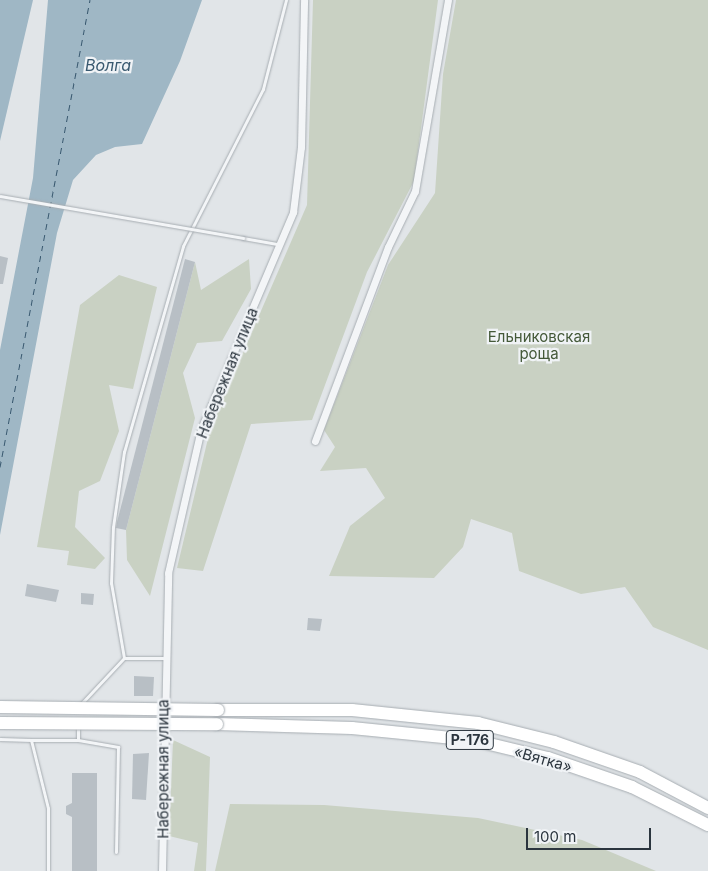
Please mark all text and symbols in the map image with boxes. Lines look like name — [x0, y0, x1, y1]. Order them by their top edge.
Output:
water label: Волга — [85, 55, 131, 75]
street label: Набережная улица — [193, 305, 261, 441]
park label: Ельниковская роща — [488, 327, 590, 362]
street label: Набережная улица — [154, 699, 172, 839]
road number: Р-176 — [445, 728, 495, 752]
street label: «Вятка» — [512, 742, 574, 776]
scale bar — [528, 818, 653, 850]
text: 100 m — [534, 827, 576, 846]

